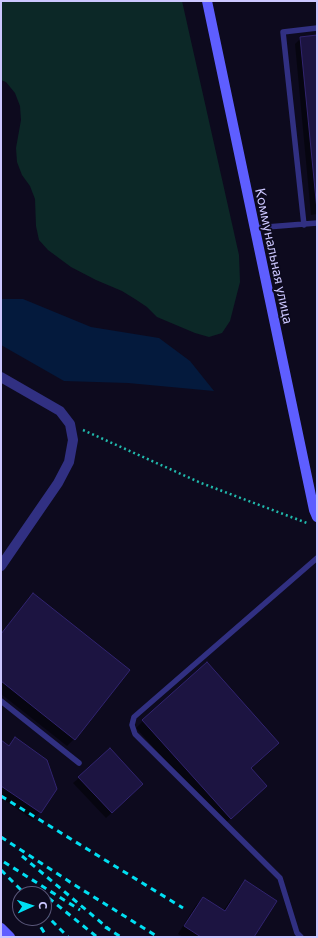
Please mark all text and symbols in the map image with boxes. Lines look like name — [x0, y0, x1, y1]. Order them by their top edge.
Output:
street label: Коммунальная улица — [251, 187, 297, 325]
north arrow — [12, 886, 52, 926]
text: С — [37, 901, 50, 909]

